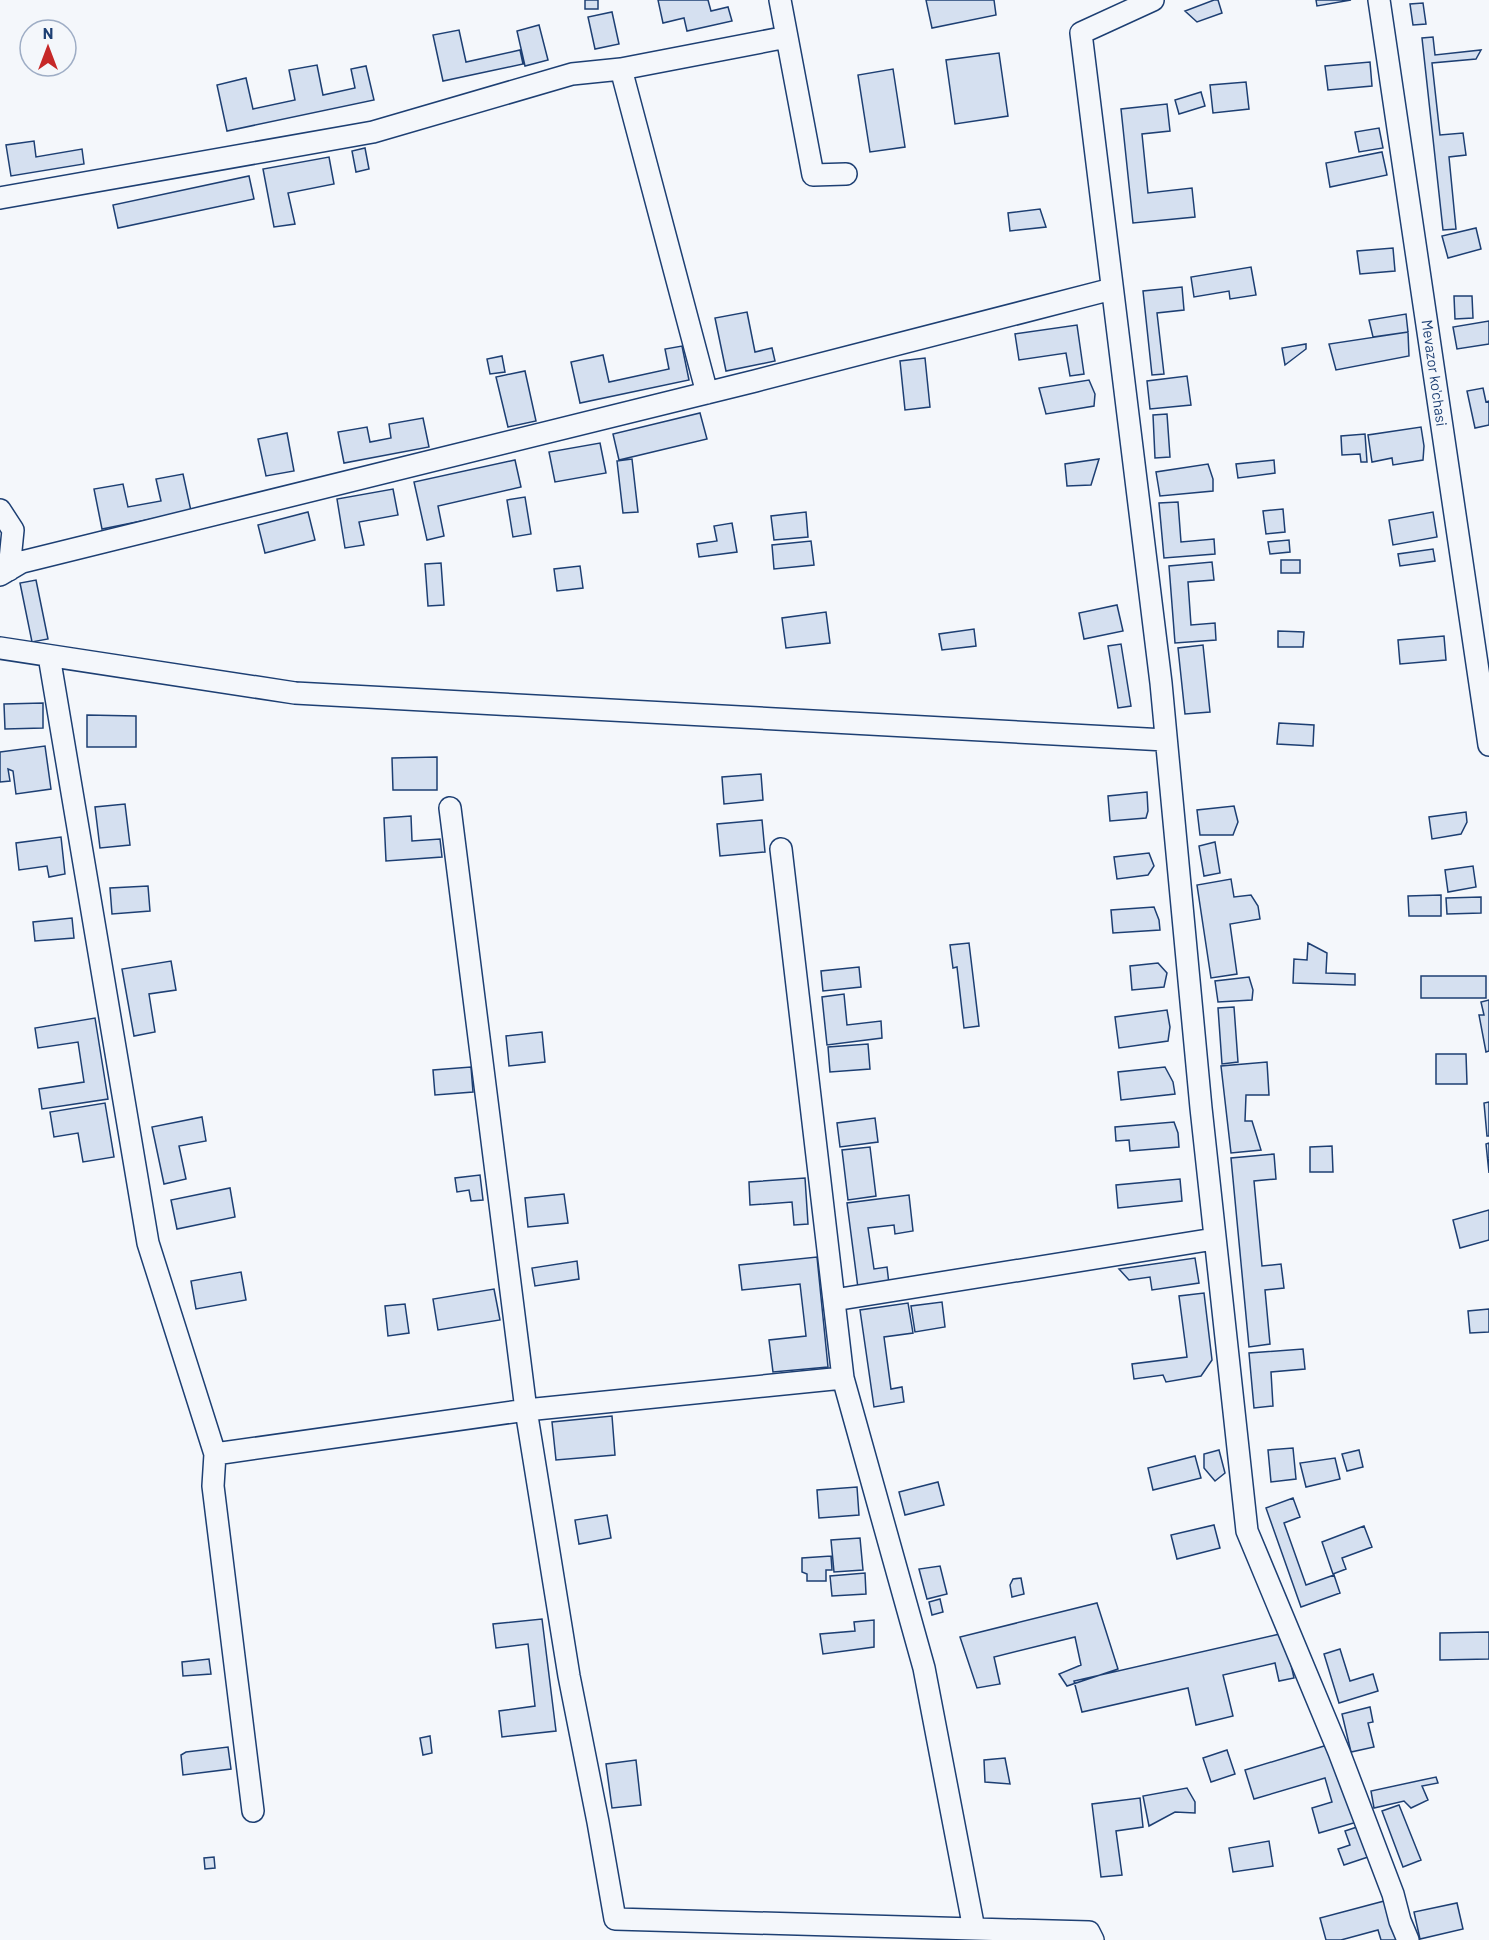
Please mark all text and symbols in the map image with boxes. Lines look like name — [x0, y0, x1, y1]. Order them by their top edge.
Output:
north arrow — [18, 18, 78, 78]
text: N — [43, 23, 53, 42]
street label: Mevazor ko'chasi — [1419, 318, 1451, 427]

